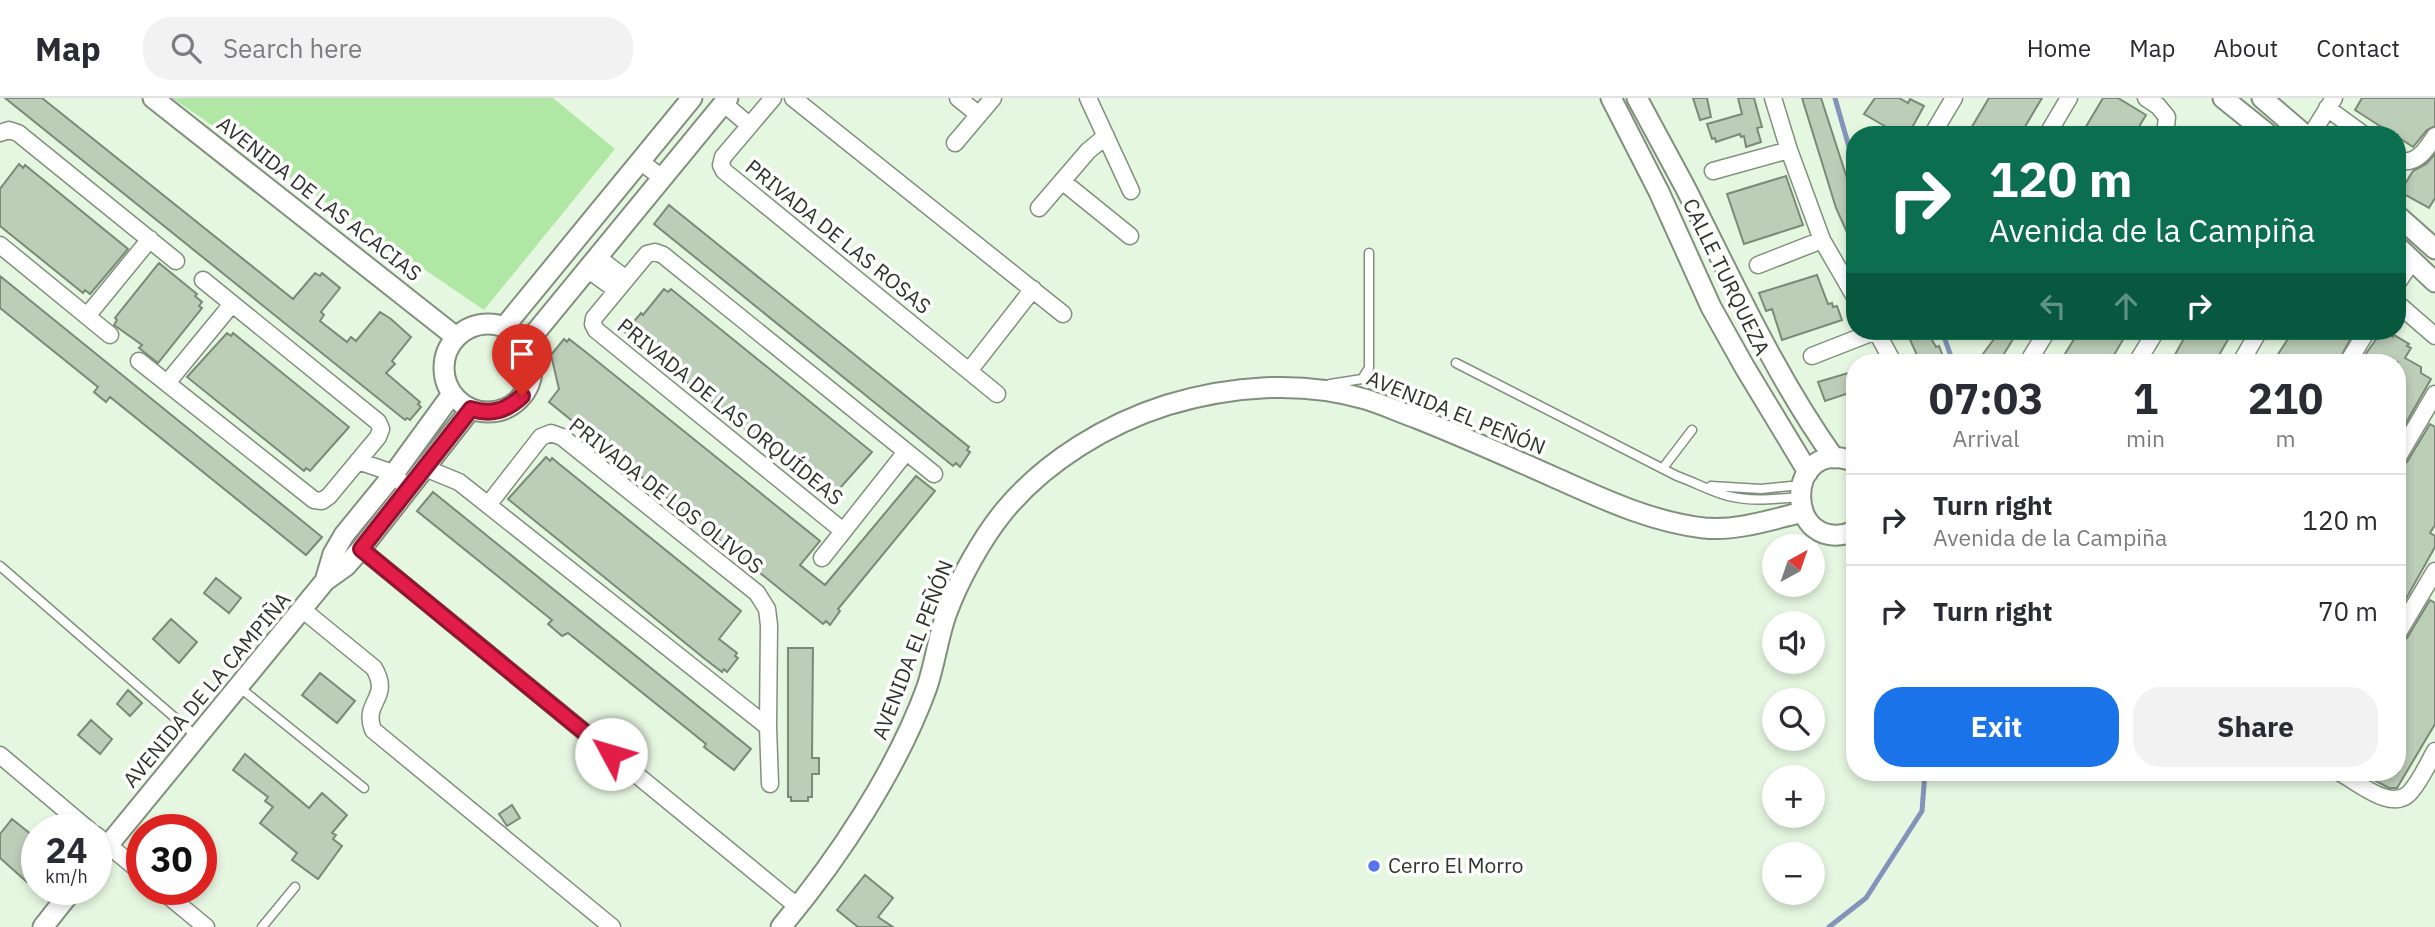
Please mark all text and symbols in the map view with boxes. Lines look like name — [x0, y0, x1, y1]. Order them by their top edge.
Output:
search box — [143, 17, 633, 80]
text: Map — [35, 27, 101, 70]
icon: search — [167, 29, 205, 67]
text: Search here — [223, 31, 362, 65]
text: Home — [2027, 32, 2091, 64]
text: Map — [2129, 32, 2175, 64]
text: About — [2213, 32, 2278, 64]
text: Contact — [2316, 32, 2400, 64]
street label: AVENIDA DE LAS ACACIAS — [212, 109, 428, 287]
text: 120 m — [1989, 147, 2133, 210]
street label: PRIVADA DE LAS ROSAS — [740, 153, 937, 320]
icon: right — [1874, 154, 1965, 245]
street label: CALLE TURQUEZA — [1677, 193, 1777, 360]
text: Avenida de la Campiña — [1989, 209, 2315, 251]
icon: left — [2034, 287, 2072, 325]
icon: ahead — [2107, 287, 2145, 325]
icon: right — [2180, 287, 2218, 325]
street label: PRIVADA DE LAS ORQUÍDEAS — [612, 311, 849, 511]
pin — [492, 324, 552, 396]
icon: arrive — [503, 335, 541, 373]
street label: AVENIDA EL PEÑÓN — [1363, 363, 1550, 461]
text: 07:03 — [1929, 371, 2043, 426]
text: 1 — [2133, 371, 2158, 426]
text: 210 — [2248, 371, 2323, 426]
street label: PRIVADA DE LOS OLIVOS — [564, 411, 769, 580]
text: Arrival — [1953, 423, 2020, 453]
text: min — [2126, 423, 2165, 453]
text: m — [2275, 423, 2296, 453]
text: Turn right — [1933, 488, 2052, 522]
icon: right — [1874, 501, 1912, 539]
text: 120 m — [2302, 503, 2378, 537]
text: Avenida de la Campiña — [1933, 522, 2167, 552]
north arrow — [1762, 534, 1825, 597]
map controls — [1762, 534, 1825, 905]
street label: AVENIDA EL PEÑÓN — [865, 556, 959, 744]
street label: AVENIDA DE LA CAMPIÑA — [116, 586, 296, 793]
icon: right — [1874, 592, 1912, 630]
text: Turn right — [1933, 594, 2052, 628]
text: 70 m — [2318, 594, 2378, 628]
button: sound — [1762, 611, 1825, 674]
button: Exit — [1874, 687, 2119, 767]
button: Share — [2133, 687, 2378, 767]
button: search — [1762, 688, 1825, 751]
position arrow — [574, 717, 648, 791]
button: + — [1762, 765, 1825, 828]
speed limit sign: 30 — [126, 814, 217, 905]
text: 24 — [45, 827, 88, 873]
button: − — [1762, 842, 1825, 905]
place label: Cerro El Morro — [1388, 851, 1523, 879]
marker: Cerro El Morro — [1366, 858, 1382, 874]
text: km/h — [45, 865, 88, 888]

